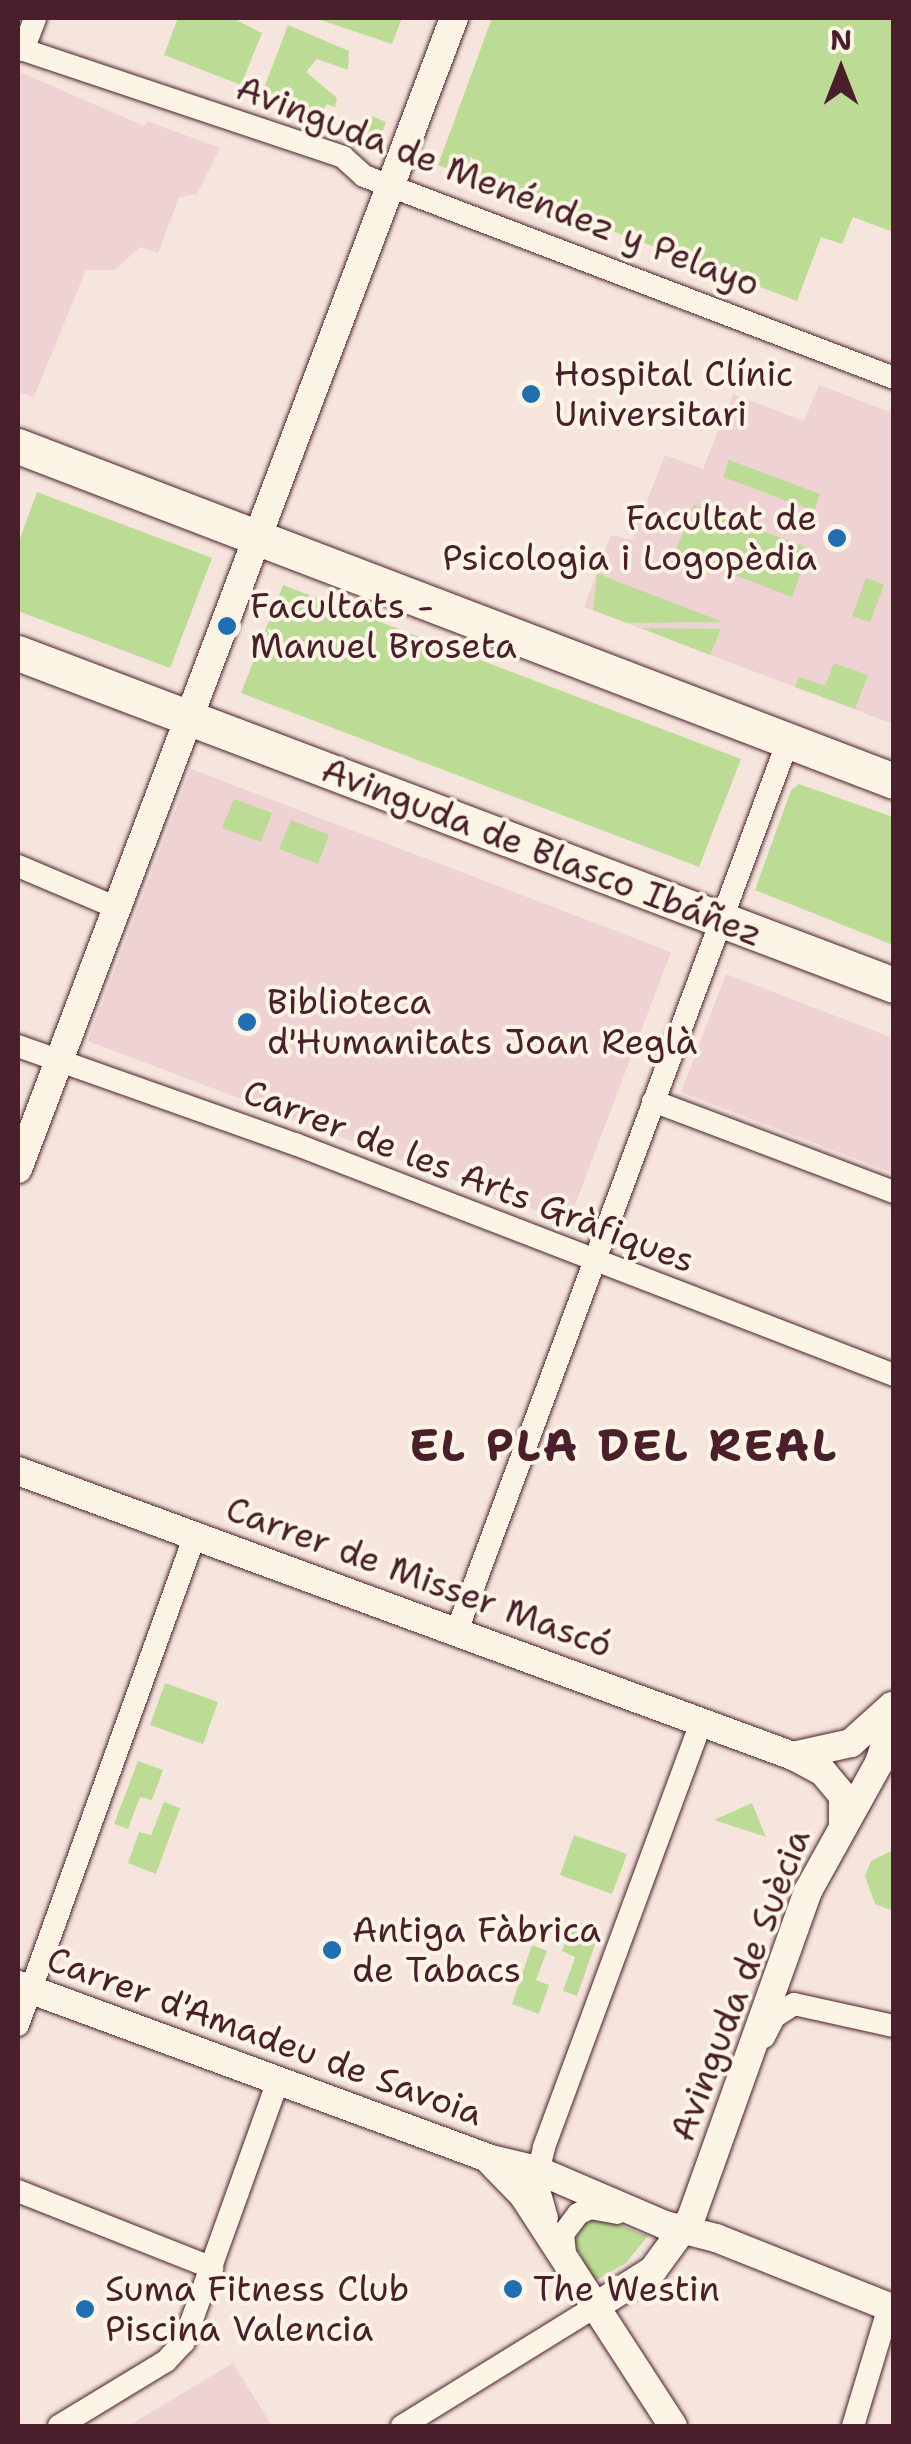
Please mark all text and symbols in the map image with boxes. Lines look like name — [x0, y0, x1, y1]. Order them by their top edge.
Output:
north arrow — [791, 20, 891, 120]
text: N — [830, 21, 852, 59]
street label: Avinguda de Menéndez y Pelayo — [230, 67, 766, 305]
place label: Hospital Clínic Universitari — [554, 353, 793, 435]
marker: Hospital Clínic Universitari — [518, 381, 544, 407]
place label: Facultat de Psicologia i Logopèdia — [442, 497, 817, 579]
marker: Facultat de Psicologia i Logopèdia — [826, 527, 848, 549]
place label: Facultats - Manuel Broseta — [250, 585, 517, 667]
marker: Facultats - Manuel Broseta — [214, 613, 240, 639]
street label: Avinguda de Blasco Ibáñez — [316, 748, 768, 956]
place label: Biblioteca d'Humanitats Joan Reglà — [267, 981, 697, 1063]
marker: Biblioteca d'Humanitats Joan Reglà — [236, 1011, 258, 1033]
street label: Carrer de les Arts Gràfiques — [238, 1070, 700, 1282]
district label: EL PLA DEL REAL — [409, 1419, 839, 1473]
street label: Carrer de Misser Mascó — [220, 1488, 618, 1666]
street label: Avinguda de Suècia — [661, 1823, 819, 2147]
place label: Antiga Fàbrica de Tabacs — [352, 1909, 601, 1991]
street label: Carrer d'Amadeu de Savoia — [41, 1938, 489, 2134]
marker: Antiga Fàbrica de Tabacs — [321, 1939, 343, 1961]
place label: Suma Fitness Club Piscina Valencia — [105, 2268, 409, 2350]
place label: The Westin — [533, 2268, 720, 2310]
marker: The Westin — [502, 2278, 524, 2300]
marker: Suma Fitness Club Piscina Valencia — [74, 2298, 96, 2320]

